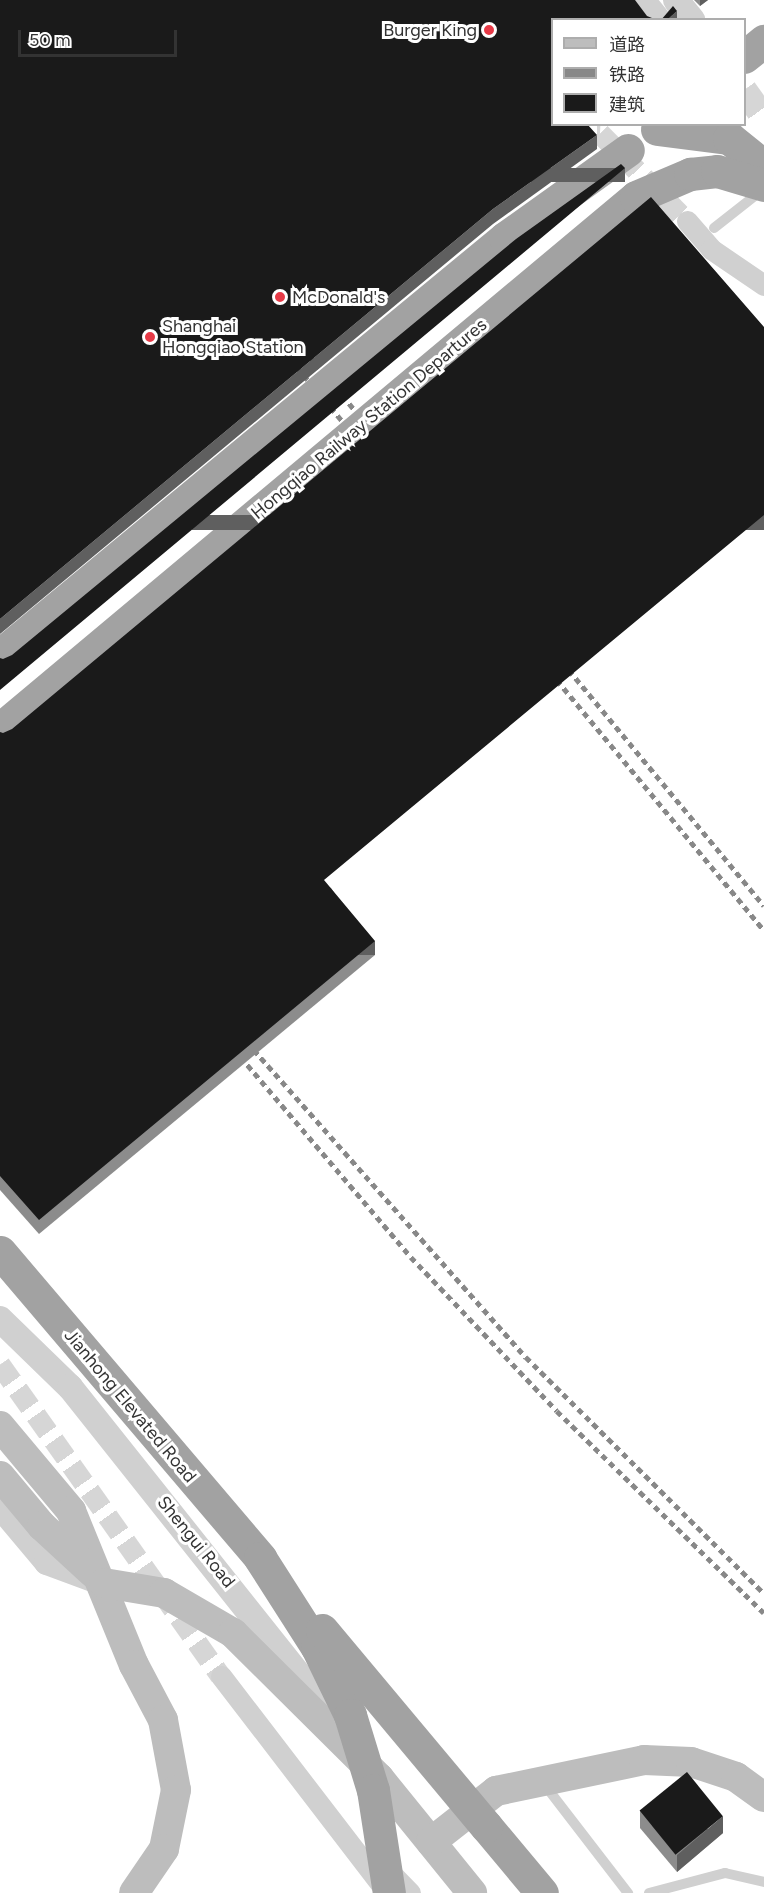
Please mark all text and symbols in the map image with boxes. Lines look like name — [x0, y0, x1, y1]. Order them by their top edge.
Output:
scale bar — [21, 18, 180, 56]
legend — [551, 18, 746, 126]
place label: Burger King — [383, 19, 477, 41]
marker: Burger King — [482, 23, 496, 37]
text: 50 m — [29, 29, 71, 51]
text: 道路 — [609, 34, 645, 56]
text: 铁路 — [609, 64, 645, 86]
text: 建筑 — [609, 94, 645, 116]
place label: McDonald's — [292, 286, 386, 308]
marker: McDonald's — [273, 290, 287, 304]
street label: Hongqiao Railway Station Departures — [247, 314, 491, 524]
place label: Shanghai Hongqiao Station — [162, 316, 304, 358]
marker: Shanghai Hongqiao Station — [143, 330, 157, 344]
street label: Jianhong Elevated Road — [59, 1325, 201, 1487]
street label: Shengui Road — [152, 1492, 240, 1592]

